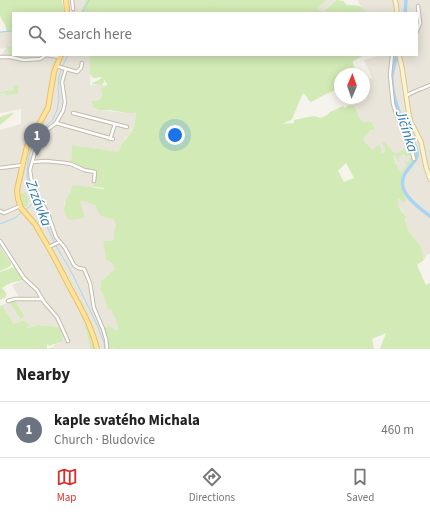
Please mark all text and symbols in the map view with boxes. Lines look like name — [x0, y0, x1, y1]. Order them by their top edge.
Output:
search box — [12, 12, 418, 56]
icon: search — [26, 23, 48, 45]
text: Search here — [58, 24, 132, 45]
north arrow — [334, 68, 370, 104]
water label: Jičínka — [390, 106, 423, 155]
pin: 1 — [24, 123, 50, 156]
your location — [165, 125, 185, 145]
water label: Zrzávka — [20, 176, 57, 230]
text: Nearby — [16, 363, 70, 387]
text: kaple svatého Michala — [54, 410, 200, 431]
text: 1 — [26, 421, 32, 439]
text: 460 m — [381, 421, 414, 439]
text: Church · Bludovice — [54, 431, 155, 449]
tab: Map — [56, 466, 78, 505]
tab: Directions — [189, 466, 235, 505]
tab: Saved — [346, 466, 374, 505]

